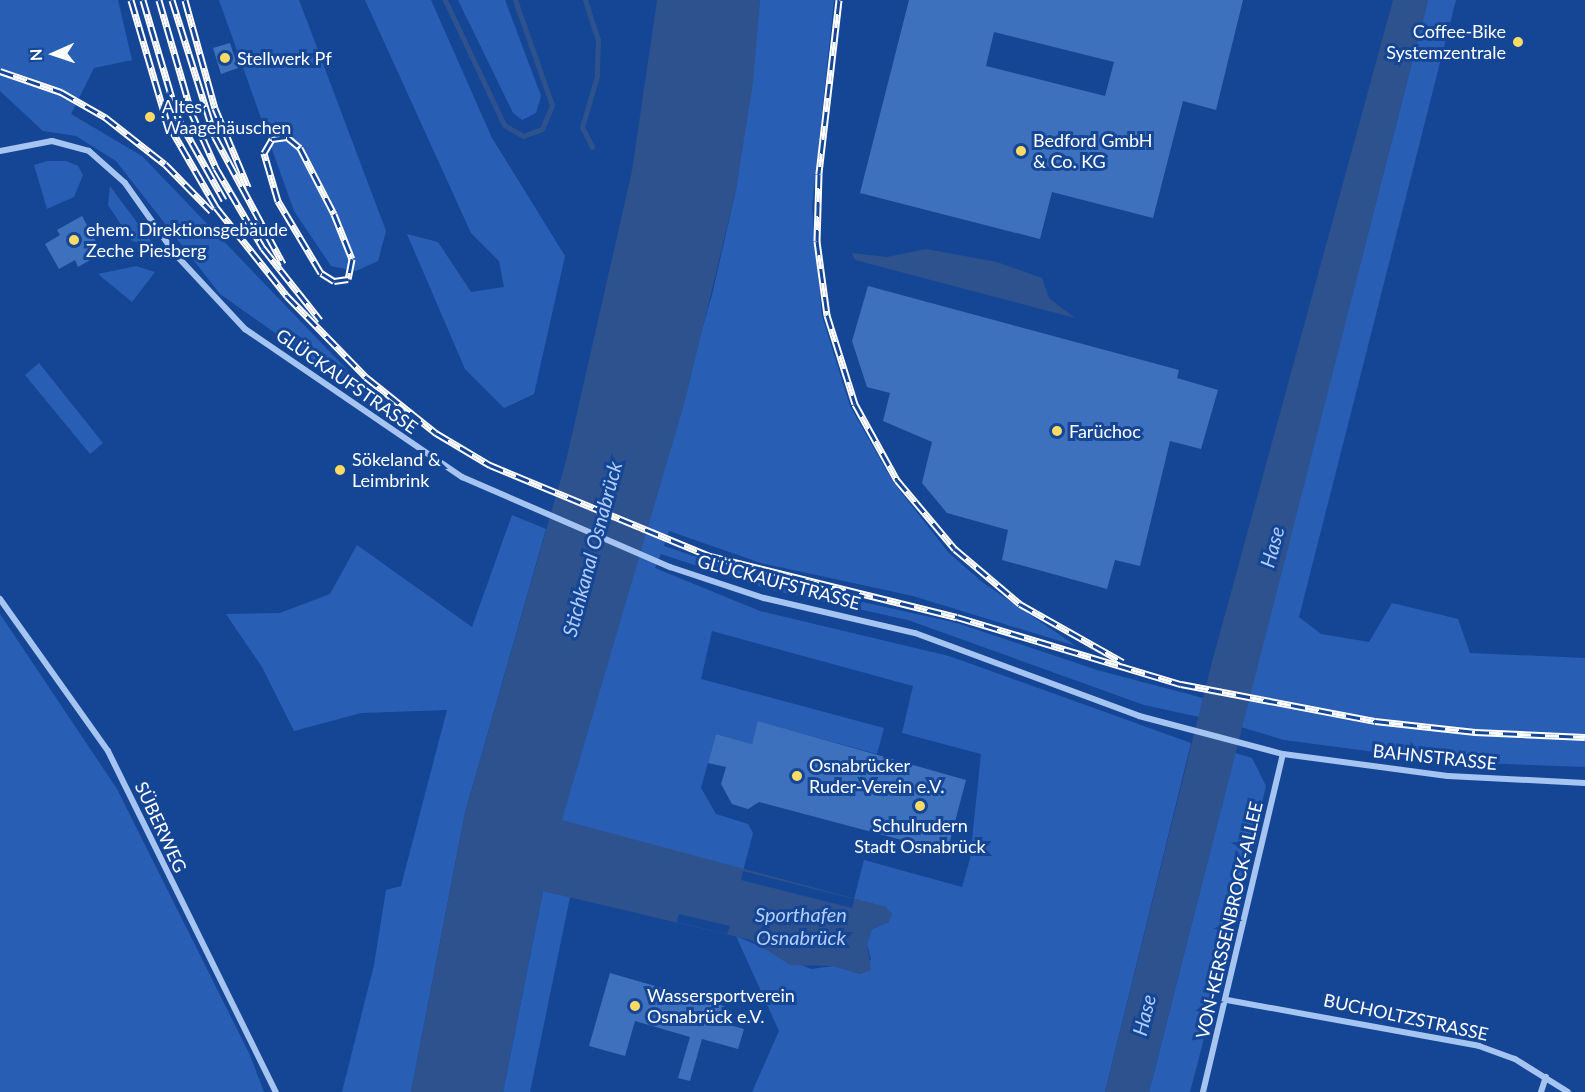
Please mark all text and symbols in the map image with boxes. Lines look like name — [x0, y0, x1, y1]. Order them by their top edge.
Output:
place label: Coffee-Bike Systemzentrale — [1386, 21, 1506, 63]
north arrow — [24, 24, 84, 84]
marker: Coffee-Bike Systemzentrale — [1511, 35, 1525, 49]
place label: Stellwerk Pf — [237, 47, 332, 69]
text: N — [26, 48, 45, 62]
marker: Stellwerk Pf — [218, 51, 232, 65]
place label: Altes Waagehäuschen — [162, 96, 291, 138]
marker: Altes Waagehäuschen — [143, 110, 157, 124]
place label: Bedford GmbH & Co. KG — [1033, 130, 1153, 172]
marker: Bedford GmbH & Co. KG — [1014, 144, 1028, 158]
place label: ehem. Direktionsgebäude Zeche Piesberg — [86, 219, 288, 262]
marker: ehem. Direktionsgebäude Zeche Piesberg — [67, 233, 81, 247]
street label: GLÜCKAUFSTRASSE — [272, 324, 422, 438]
place label: Farüchoc — [1069, 420, 1141, 442]
marker: Farüchoc — [1050, 424, 1064, 438]
place label: Sökeland & Leimbrink — [352, 449, 441, 492]
water label: Stichkanal Osnabrück — [557, 459, 627, 639]
marker: Sökeland & Leimbrink — [333, 463, 347, 477]
water label: Hase — [1255, 524, 1289, 570]
street label: GLÜCKAUFSTRASSE — [695, 550, 863, 614]
street label: BAHNSTRASSE — [1372, 740, 1498, 774]
place label: Osnabrücker Ruder-Verein e.V. — [809, 755, 944, 798]
marker: Osnabrücker Ruder-Verein e.V. — [790, 769, 804, 783]
street label: SÜBERWEG — [130, 778, 192, 876]
marker: Schulrudern Stadt Osnabrück — [913, 799, 927, 813]
street label: VON-KERSSENBROCK-ALLEE — [1191, 799, 1267, 1041]
place label: Schulrudern Stadt Osnabrück — [854, 815, 986, 858]
water label: Sporthafen Osnabrück — [755, 903, 847, 950]
place label: Wassersportverein Osnabrück e.V. — [647, 985, 795, 1028]
street label: BUCHOLTZSTRASSE — [1322, 989, 1490, 1045]
water label: Hase — [1127, 992, 1161, 1038]
marker: Wassersportverein Osnabrück e.V. — [628, 999, 642, 1013]

